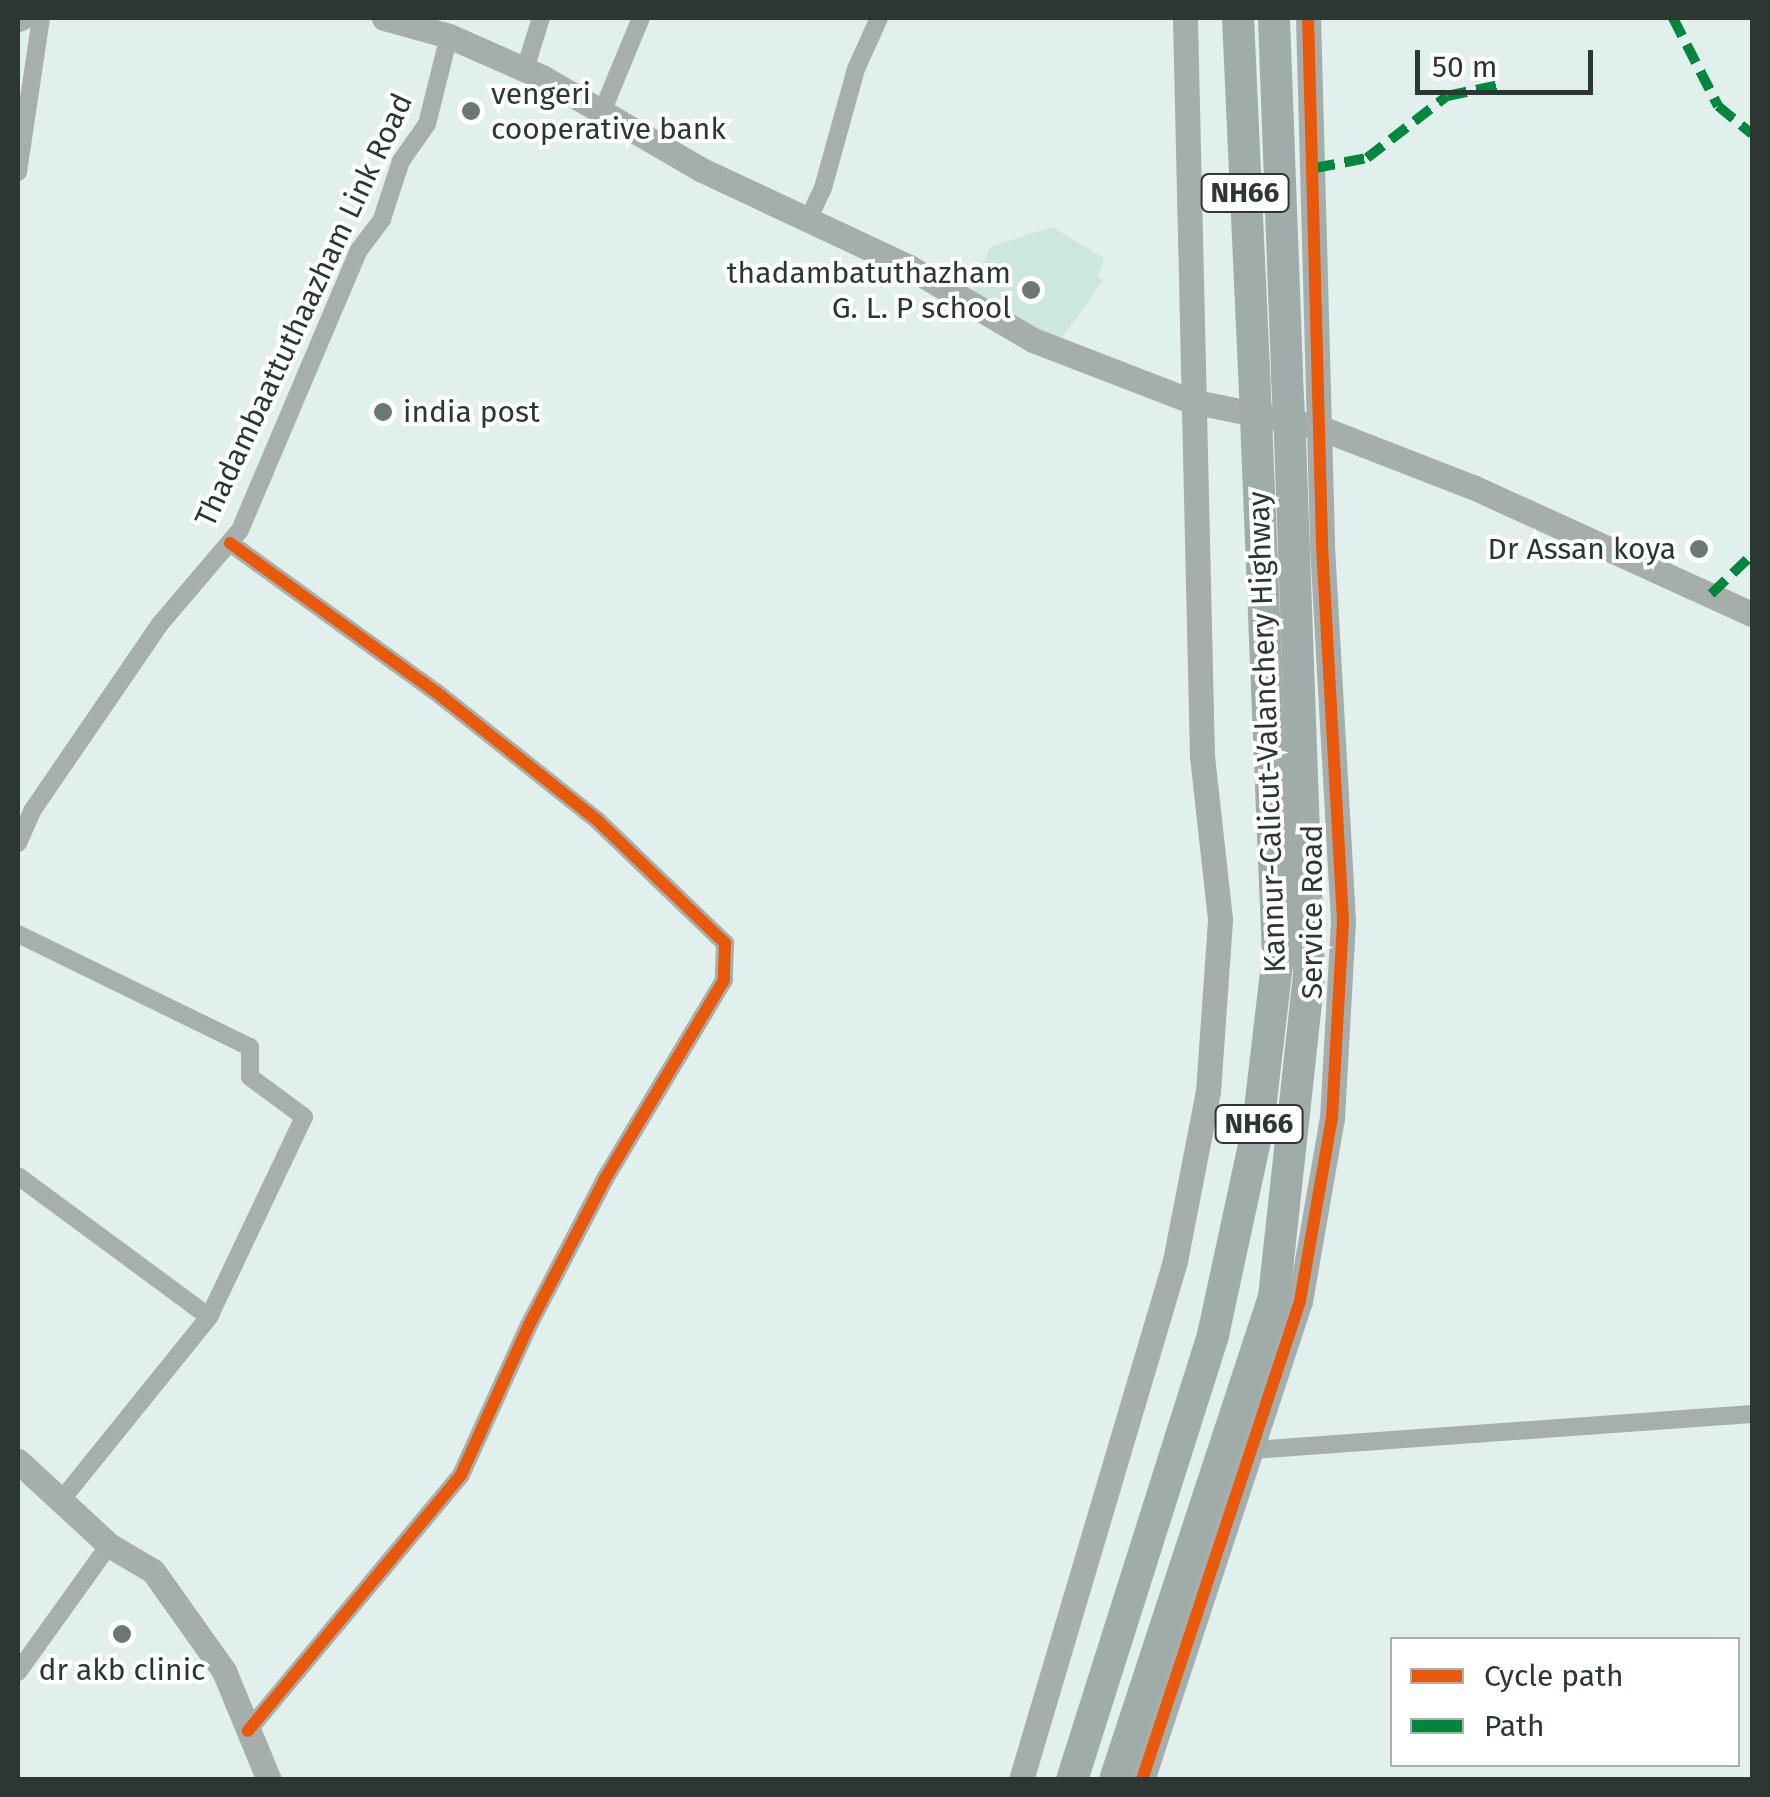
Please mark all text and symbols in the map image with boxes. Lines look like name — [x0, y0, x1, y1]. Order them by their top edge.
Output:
scale bar — [1420, 30, 1598, 92]
text: 50 m — [1432, 49, 1497, 85]
place label: vengeri cooperative bank — [491, 76, 726, 146]
street label: Thadambaattuthaazham Link Road — [188, 88, 420, 532]
marker: vengeri cooperative bank — [460, 100, 482, 122]
road number: NH66 — [1200, 170, 1290, 216]
place label: thadambatuthazham G. L. P school — [727, 255, 1011, 326]
marker: thadambatuthazham G. L. P school — [1020, 279, 1042, 301]
place label: india post — [403, 394, 540, 430]
marker: india post — [372, 401, 394, 423]
street label: Kannur-Calicut-Valanchery Highway — [1241, 491, 1293, 973]
place label: Dr Assan koya — [1488, 531, 1676, 567]
marker: Dr Assan koya — [1686, 536, 1712, 562]
street label: Service Road — [1294, 825, 1330, 999]
road number: NH66 — [1214, 1101, 1304, 1147]
marker: dr akb clinic — [109, 1621, 135, 1647]
legend — [1390, 1637, 1740, 1767]
place label: dr akb clinic — [39, 1652, 205, 1688]
text: Cycle path — [1484, 1658, 1623, 1694]
text: Path — [1484, 1708, 1545, 1744]

